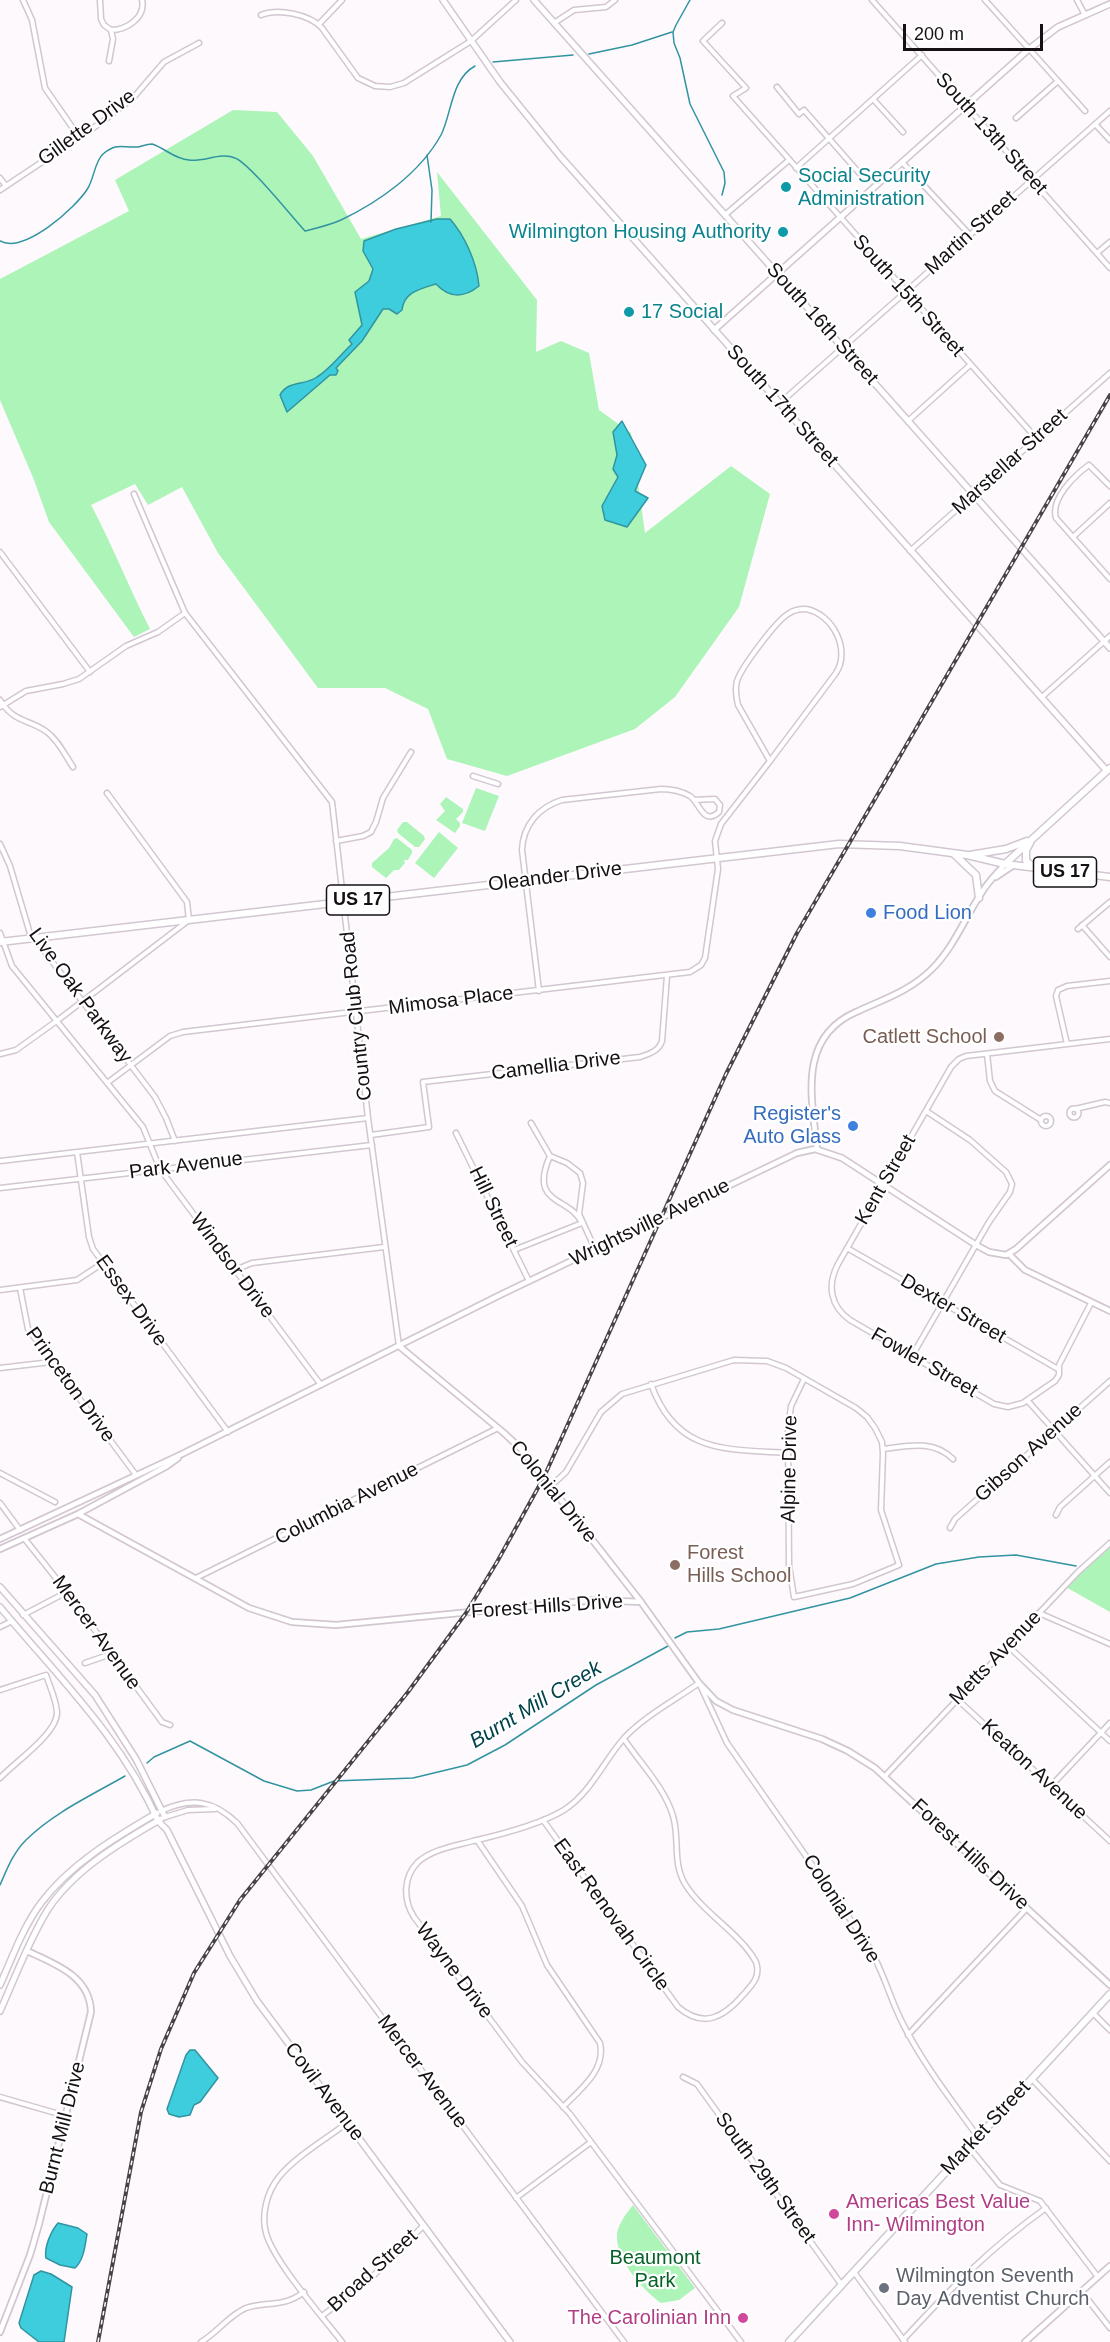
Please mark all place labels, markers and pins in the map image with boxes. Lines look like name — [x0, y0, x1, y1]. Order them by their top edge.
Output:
place label: Social Security Administration — [798, 164, 930, 211]
marker: Social Security Administration — [779, 180, 793, 194]
place label: Wilmington Housing Authority — [509, 220, 771, 244]
marker: Wilmington Housing Authority — [776, 225, 790, 239]
place label: 17 Social — [641, 300, 723, 324]
marker: 17 Social — [622, 305, 636, 319]
place label: Food Lion — [883, 901, 972, 925]
marker: Food Lion — [864, 906, 878, 920]
place label: Catlett School — [862, 1025, 987, 1049]
marker: Catlett School — [992, 1030, 1006, 1044]
place label: Register's Auto Glass — [743, 1102, 841, 1149]
marker: Register's Auto Glass — [846, 1119, 860, 1133]
place label: Forest Hills School — [687, 1541, 791, 1588]
marker: Forest Hills School — [668, 1558, 682, 1572]
place label: Americas Best Value Inn- Wilmington — [846, 2190, 1030, 2237]
marker: Americas Best Value Inn- Wilmington — [827, 2207, 841, 2221]
place label: Wilmington Seventh Day Adventist Church — [896, 2264, 1089, 2311]
marker: Wilmington Seventh Day Adventist Church — [877, 2281, 891, 2295]
place label: The Carolinian Inn — [568, 2306, 731, 2330]
marker: The Carolinian Inn — [736, 2311, 750, 2325]

